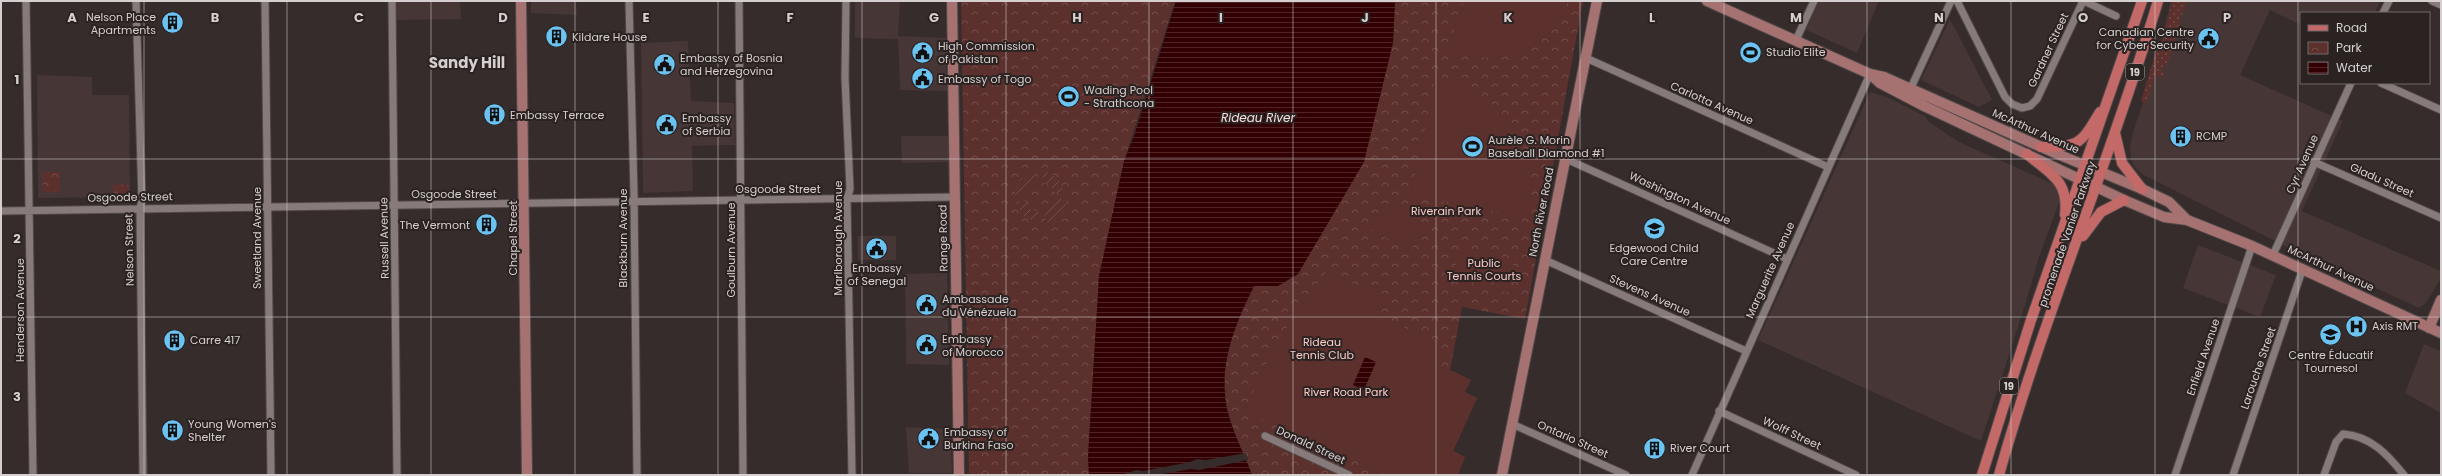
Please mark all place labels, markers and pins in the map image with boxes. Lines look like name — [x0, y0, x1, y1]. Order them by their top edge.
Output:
place label: Nelson Place Apartments — [86, 9, 156, 38]
building icon: Nelson Place Apartments — [159, 10, 185, 36]
building icon: Kildare House — [543, 24, 569, 50]
place label: Canadian Centre for Cyber Security — [2096, 24, 2195, 53]
public building icon: Canadian Centre for Cyber Security — [2196, 25, 2222, 51]
place label: Kildare House — [572, 29, 647, 45]
place label: High Commission of Pakistan — [938, 38, 1035, 67]
public building icon: High Commission of Pakistan — [910, 39, 936, 65]
sports icon: Studio Elite — [1737, 39, 1763, 65]
place label: Studio Elite — [1766, 44, 1826, 60]
place label: Embassy of Bosnia and Herzegovina — [680, 50, 783, 79]
public building icon: Embassy of Bosnia and Herzegovina — [652, 51, 678, 77]
public building icon: Embassy of Togo — [910, 66, 936, 92]
place label: Embassy of Togo — [938, 71, 1032, 87]
place label: Wading Pool - Strathcona — [1084, 82, 1154, 111]
sports icon: Wading Pool - Strathcona — [1055, 83, 1081, 109]
building icon: Embassy Terrace — [481, 102, 507, 128]
place label: Embassy Terrace — [510, 107, 605, 123]
place label: Embassy of Serbia — [682, 110, 732, 139]
public building icon: Embassy of Serbia — [654, 111, 680, 137]
building icon: RCMP — [2168, 123, 2194, 149]
place label: RCMP — [2196, 128, 2227, 144]
place label: Aurèle G. Morin Baseball Diamond #1 — [1488, 132, 1604, 161]
sports icon: Aurèle G. Morin Baseball Diamond #1 — [1459, 133, 1485, 159]
building icon: The Vermont — [473, 212, 499, 238]
school or university icon: Edgewood Child Care Centre — [1641, 215, 1667, 241]
place label: The Vermont — [399, 217, 470, 233]
public building icon: Embassy of Senegal — [864, 235, 890, 261]
place label: Edgewood Child Care Centre — [1609, 240, 1699, 269]
place label: Embassy of Senegal — [848, 260, 906, 289]
place label: Ambassade du Vénézuela — [942, 291, 1017, 320]
public building icon: Ambassade du Vénézuela — [913, 292, 939, 318]
hospital icon: Axis RMT — [2343, 313, 2369, 339]
place label: Axis RMT — [2372, 318, 2418, 334]
school or university icon: Centre Éducatif Tournesol — [2318, 322, 2344, 348]
building icon: Carre 417 — [161, 327, 187, 353]
place label: Embassy of Morocco — [942, 331, 1004, 360]
place label: Carre 417 — [190, 332, 240, 348]
public building icon: Embassy of Morocco — [914, 332, 940, 358]
place label: Centre Éducatif Tournesol — [2289, 347, 2374, 376]
place label: Young Women's Shelter — [188, 416, 277, 445]
building icon: Young Women's Shelter — [160, 417, 186, 443]
place label: Embassy of Burkina Faso — [944, 424, 1013, 453]
public building icon: Embassy of Burkina Faso — [915, 425, 941, 451]
building icon: River Court — [1642, 435, 1668, 461]
place label: River Court — [1670, 440, 1730, 456]

